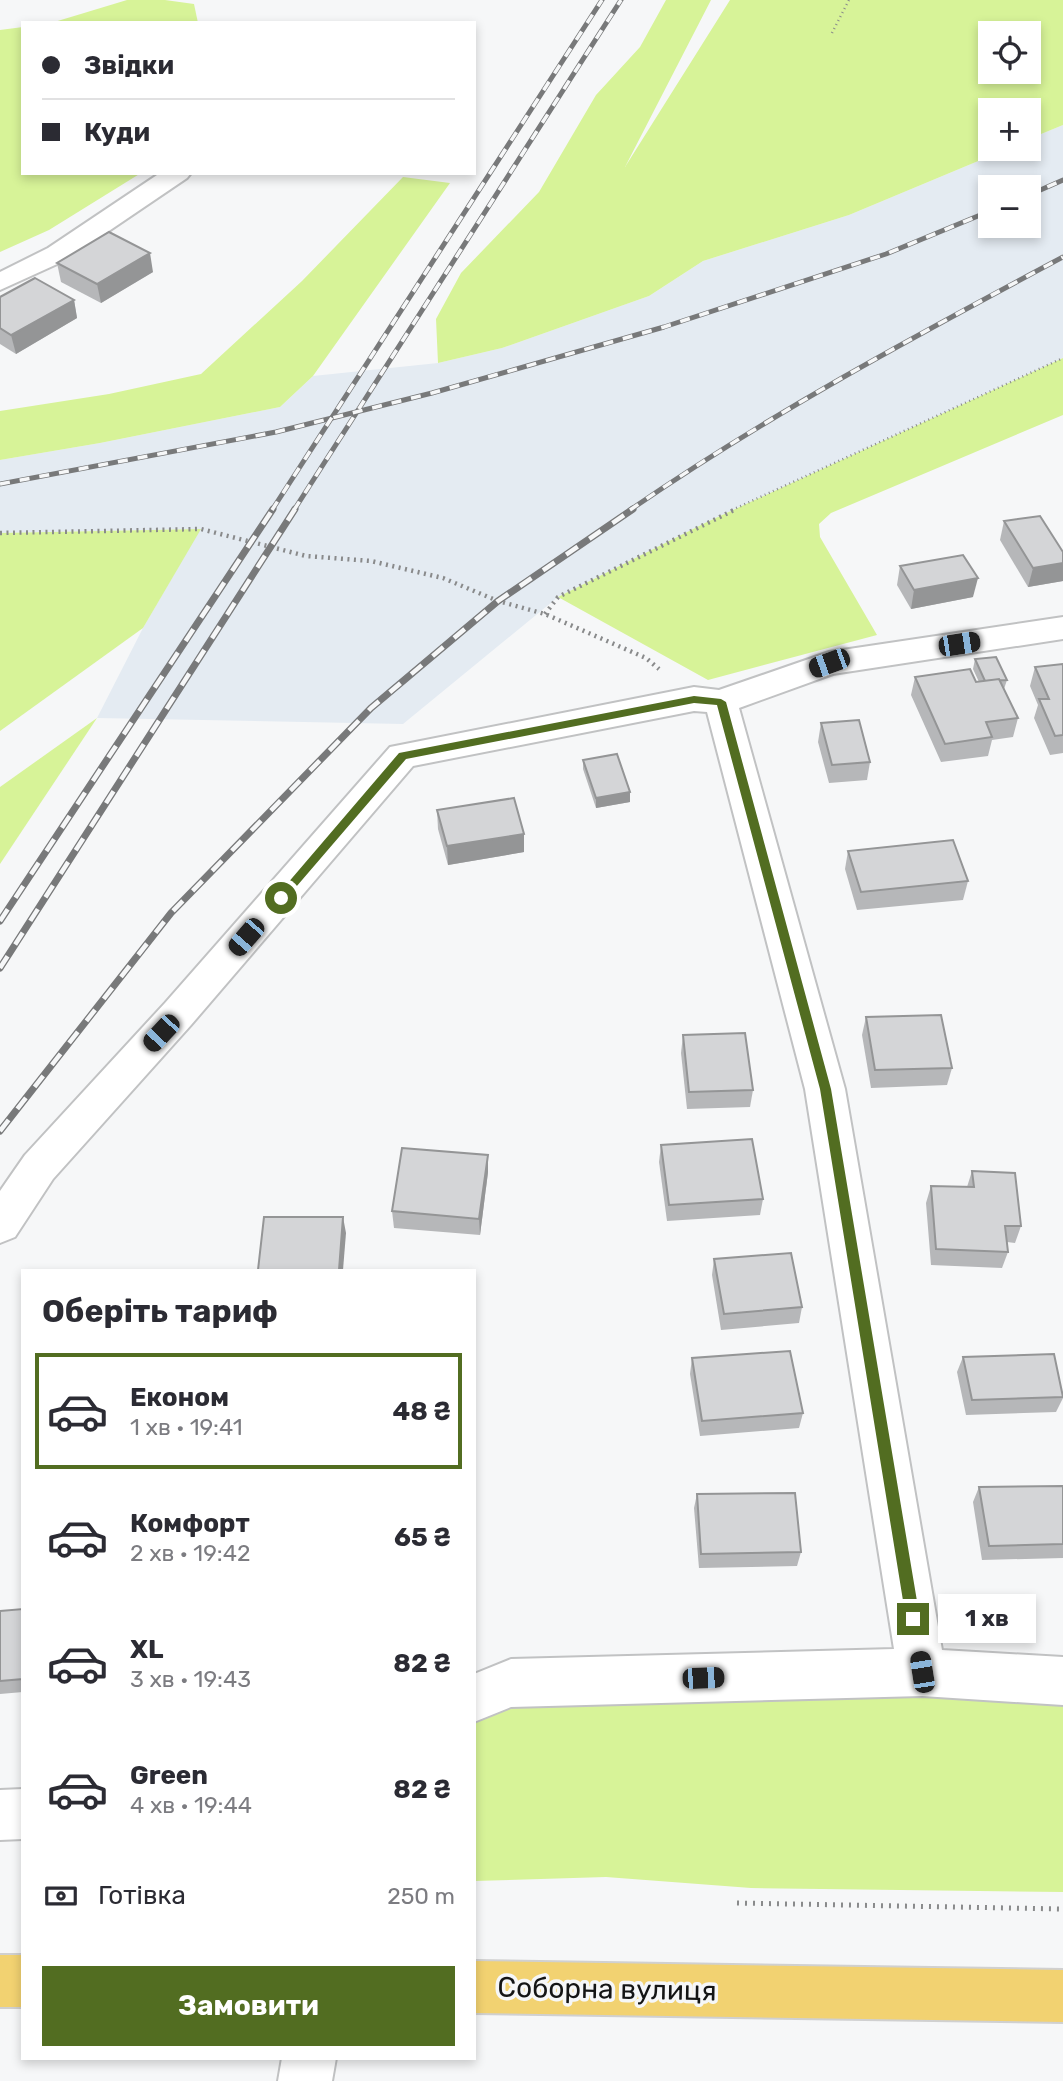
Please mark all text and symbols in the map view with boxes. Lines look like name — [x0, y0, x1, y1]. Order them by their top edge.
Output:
map controls — [978, 21, 1041, 238]
button: locate — [978, 21, 1041, 84]
text: Звідки — [84, 50, 174, 81]
button: + — [978, 98, 1041, 161]
text: Куди — [84, 117, 150, 148]
button: − — [978, 175, 1041, 238]
car — [937, 630, 982, 658]
car — [806, 646, 853, 680]
route start — [265, 882, 297, 914]
car — [225, 914, 268, 960]
car — [139, 1010, 184, 1056]
text: Оберіть тариф — [42, 1292, 278, 1330]
icon: car — [46, 1380, 109, 1443]
text: Економ — [130, 1382, 229, 1413]
text: 48 ₴ — [392, 1396, 451, 1427]
text: 1 хв · 19:41 — [130, 1413, 243, 1441]
icon: car — [46, 1506, 109, 1569]
text: Комфорт — [130, 1508, 250, 1539]
text: 65 ₴ — [394, 1522, 451, 1553]
text: 2 хв · 19:42 — [130, 1539, 250, 1567]
callout: 1 хв — [937, 1594, 1036, 1644]
route end — [897, 1603, 929, 1635]
text: 1 хв — [965, 1604, 1009, 1632]
icon: car — [46, 1632, 109, 1695]
text: XL — [130, 1634, 163, 1665]
text: 82 ₴ — [393, 1648, 451, 1679]
car — [909, 1650, 936, 1694]
text: 3 хв · 19:43 — [130, 1665, 251, 1693]
car — [682, 1667, 725, 1689]
icon: car — [46, 1758, 109, 1821]
text: Green — [130, 1760, 208, 1791]
text: 82 ₴ — [393, 1774, 451, 1805]
text: 4 хв · 19:44 — [130, 1791, 252, 1819]
icon: cash — [42, 1877, 80, 1915]
text: Готівка — [98, 1880, 186, 1911]
text: 250 m — [387, 1882, 455, 1910]
button: Замовити — [42, 1966, 455, 2046]
street label: Соборна вулиця — [497, 1971, 717, 2007]

